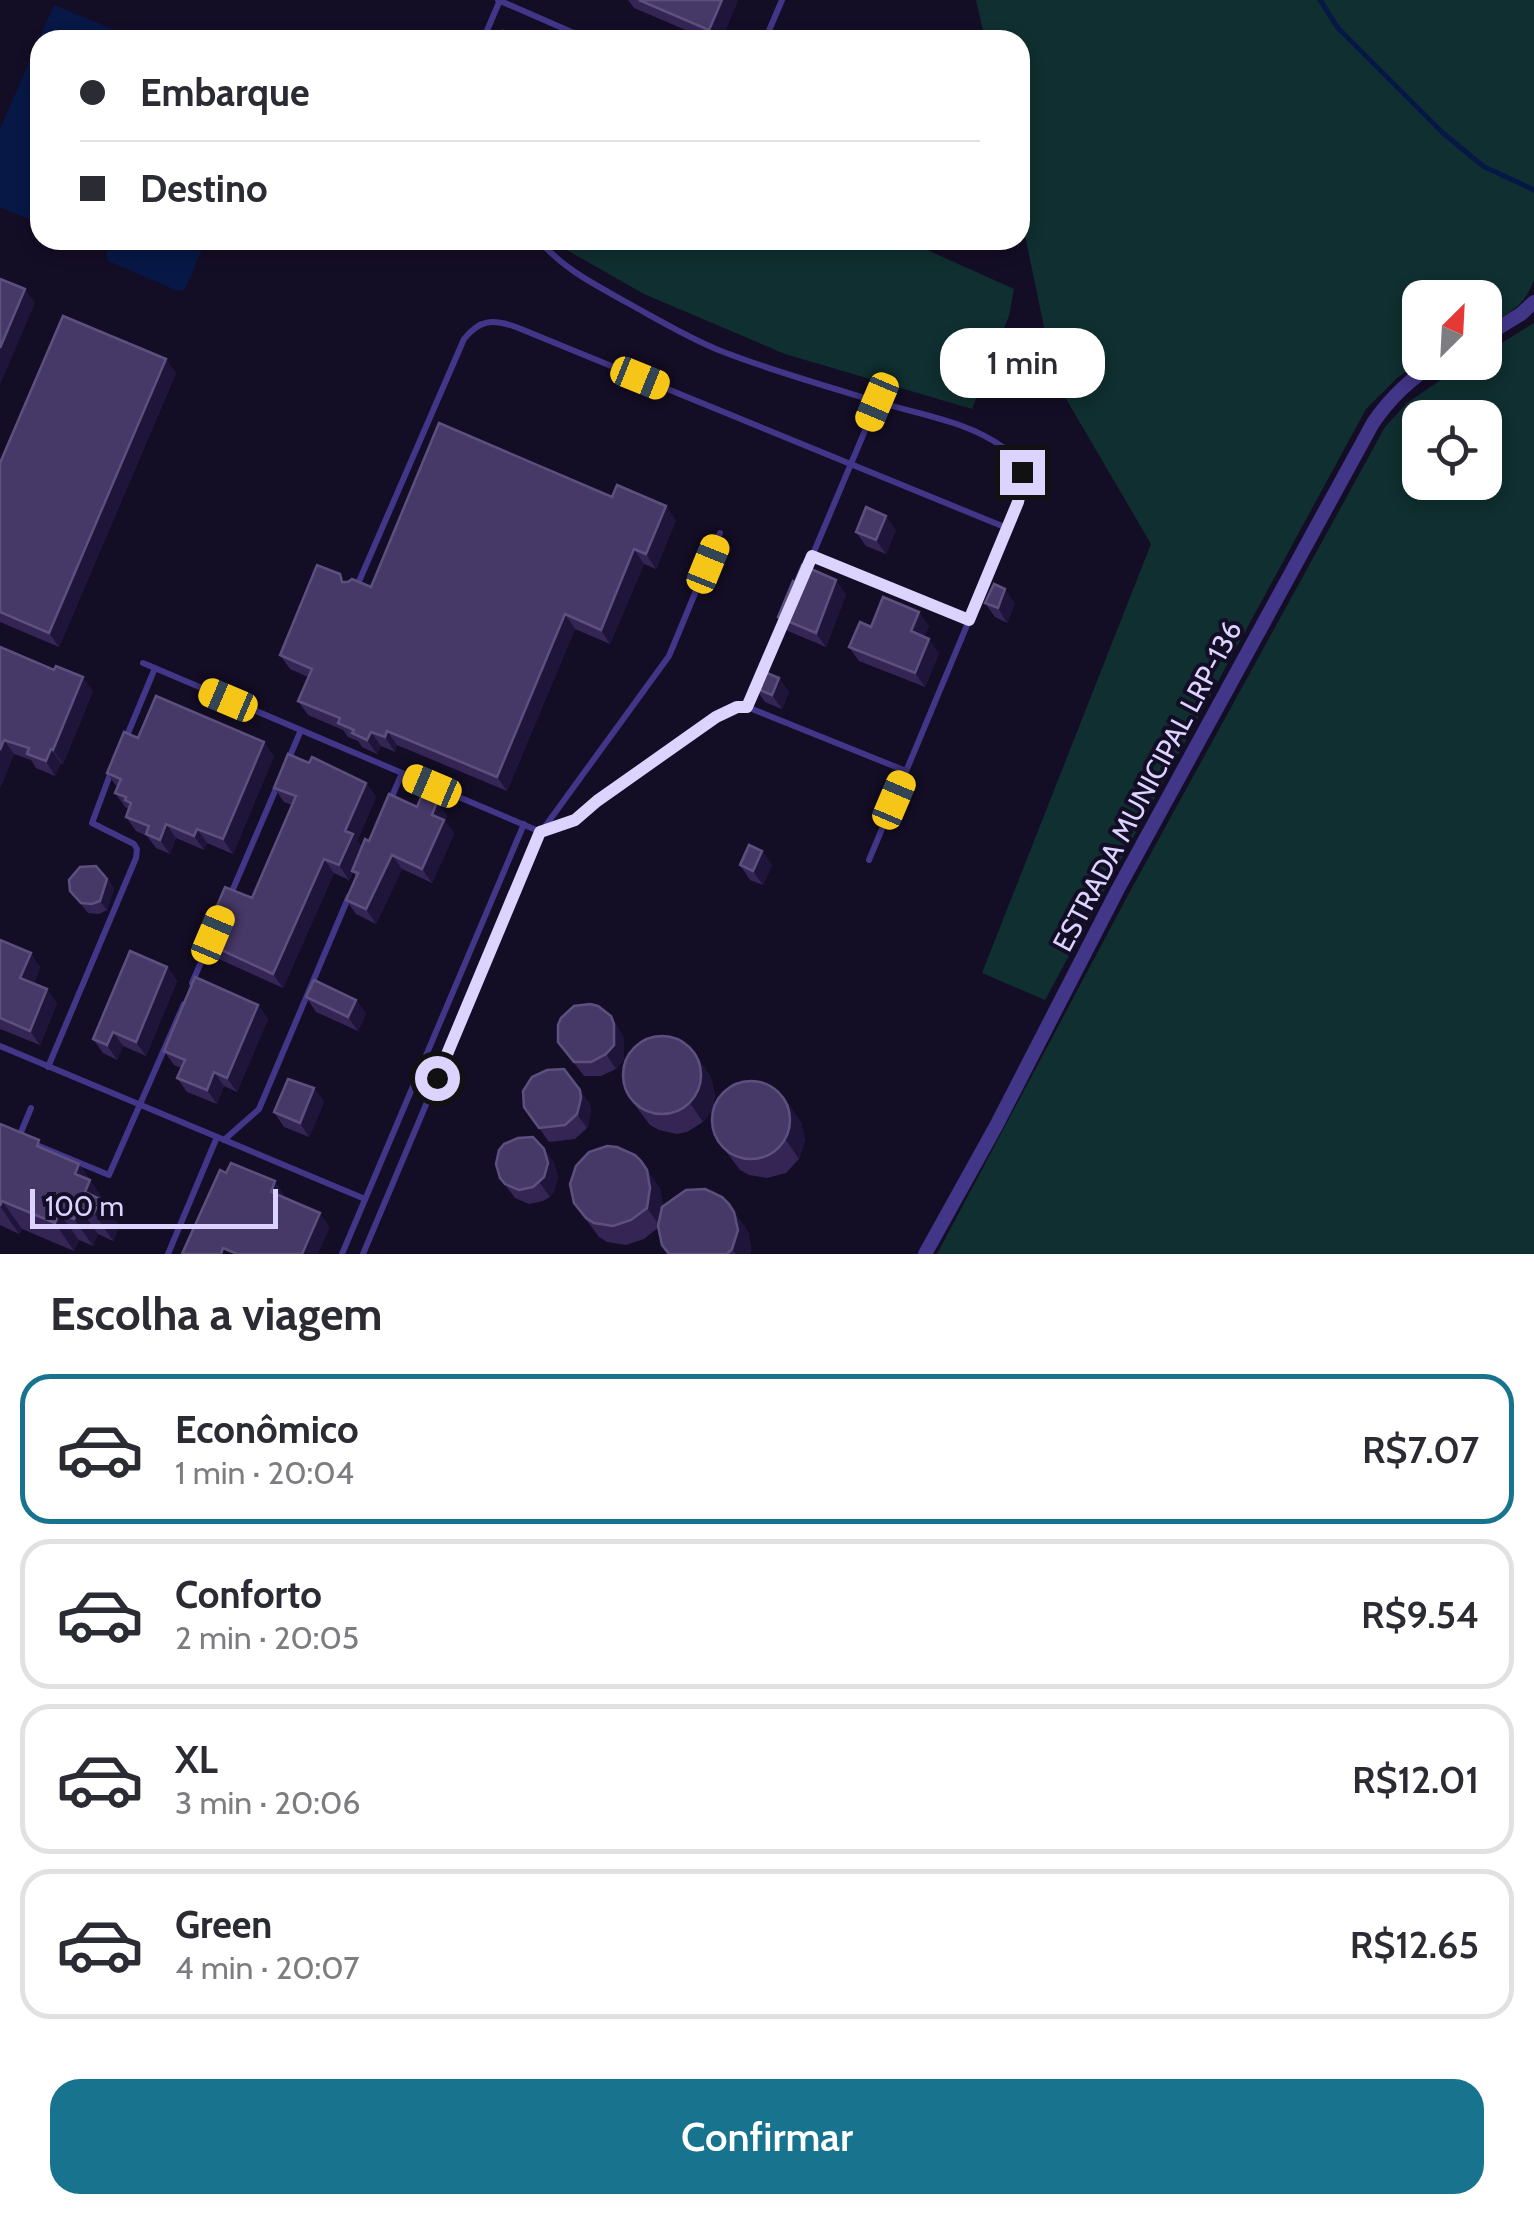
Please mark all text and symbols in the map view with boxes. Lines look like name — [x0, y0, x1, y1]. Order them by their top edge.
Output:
text: Embarque — [140, 69, 310, 116]
text: Destino — [140, 165, 268, 212]
north arrow — [1402, 280, 1502, 380]
map controls — [1402, 280, 1502, 500]
callout: 1 min — [940, 327, 1104, 397]
text: 1 min — [987, 343, 1058, 382]
car — [607, 353, 673, 403]
car — [851, 369, 903, 435]
button: locate — [1402, 400, 1502, 500]
route end — [1000, 450, 1045, 495]
car — [683, 531, 733, 597]
street label: ESTRADA MUNICIPAL LRP-136 — [1045, 615, 1249, 957]
car — [195, 674, 261, 726]
car — [399, 760, 465, 812]
car — [868, 767, 920, 833]
car — [187, 902, 239, 968]
route start — [415, 1056, 460, 1101]
scale bar — [30, 1184, 278, 1228]
text: 100 m — [45, 1189, 124, 1223]
text: Escolha a viagem — [50, 1287, 382, 1341]
icon: car — [55, 1404, 145, 1494]
text: Econômico — [175, 1406, 359, 1453]
text: R$7.07 — [1362, 1426, 1479, 1473]
text: 1 min · 20:04 — [175, 1453, 354, 1492]
icon: car — [55, 1569, 145, 1659]
text: Conforto — [175, 1571, 322, 1618]
text: R$9.54 — [1361, 1591, 1479, 1638]
text: 2 min · 20:05 — [175, 1618, 359, 1657]
icon: car — [55, 1734, 145, 1824]
text: XL — [175, 1736, 218, 1783]
text: R$12.01 — [1352, 1756, 1479, 1803]
text: 3 min · 20:06 — [175, 1783, 361, 1822]
icon: car — [55, 1899, 145, 1989]
text: Green — [175, 1901, 272, 1948]
text: R$12.65 — [1350, 1921, 1479, 1968]
text: 4 min · 20:07 — [175, 1948, 359, 1987]
button: Confirmar — [50, 2079, 1484, 2194]

